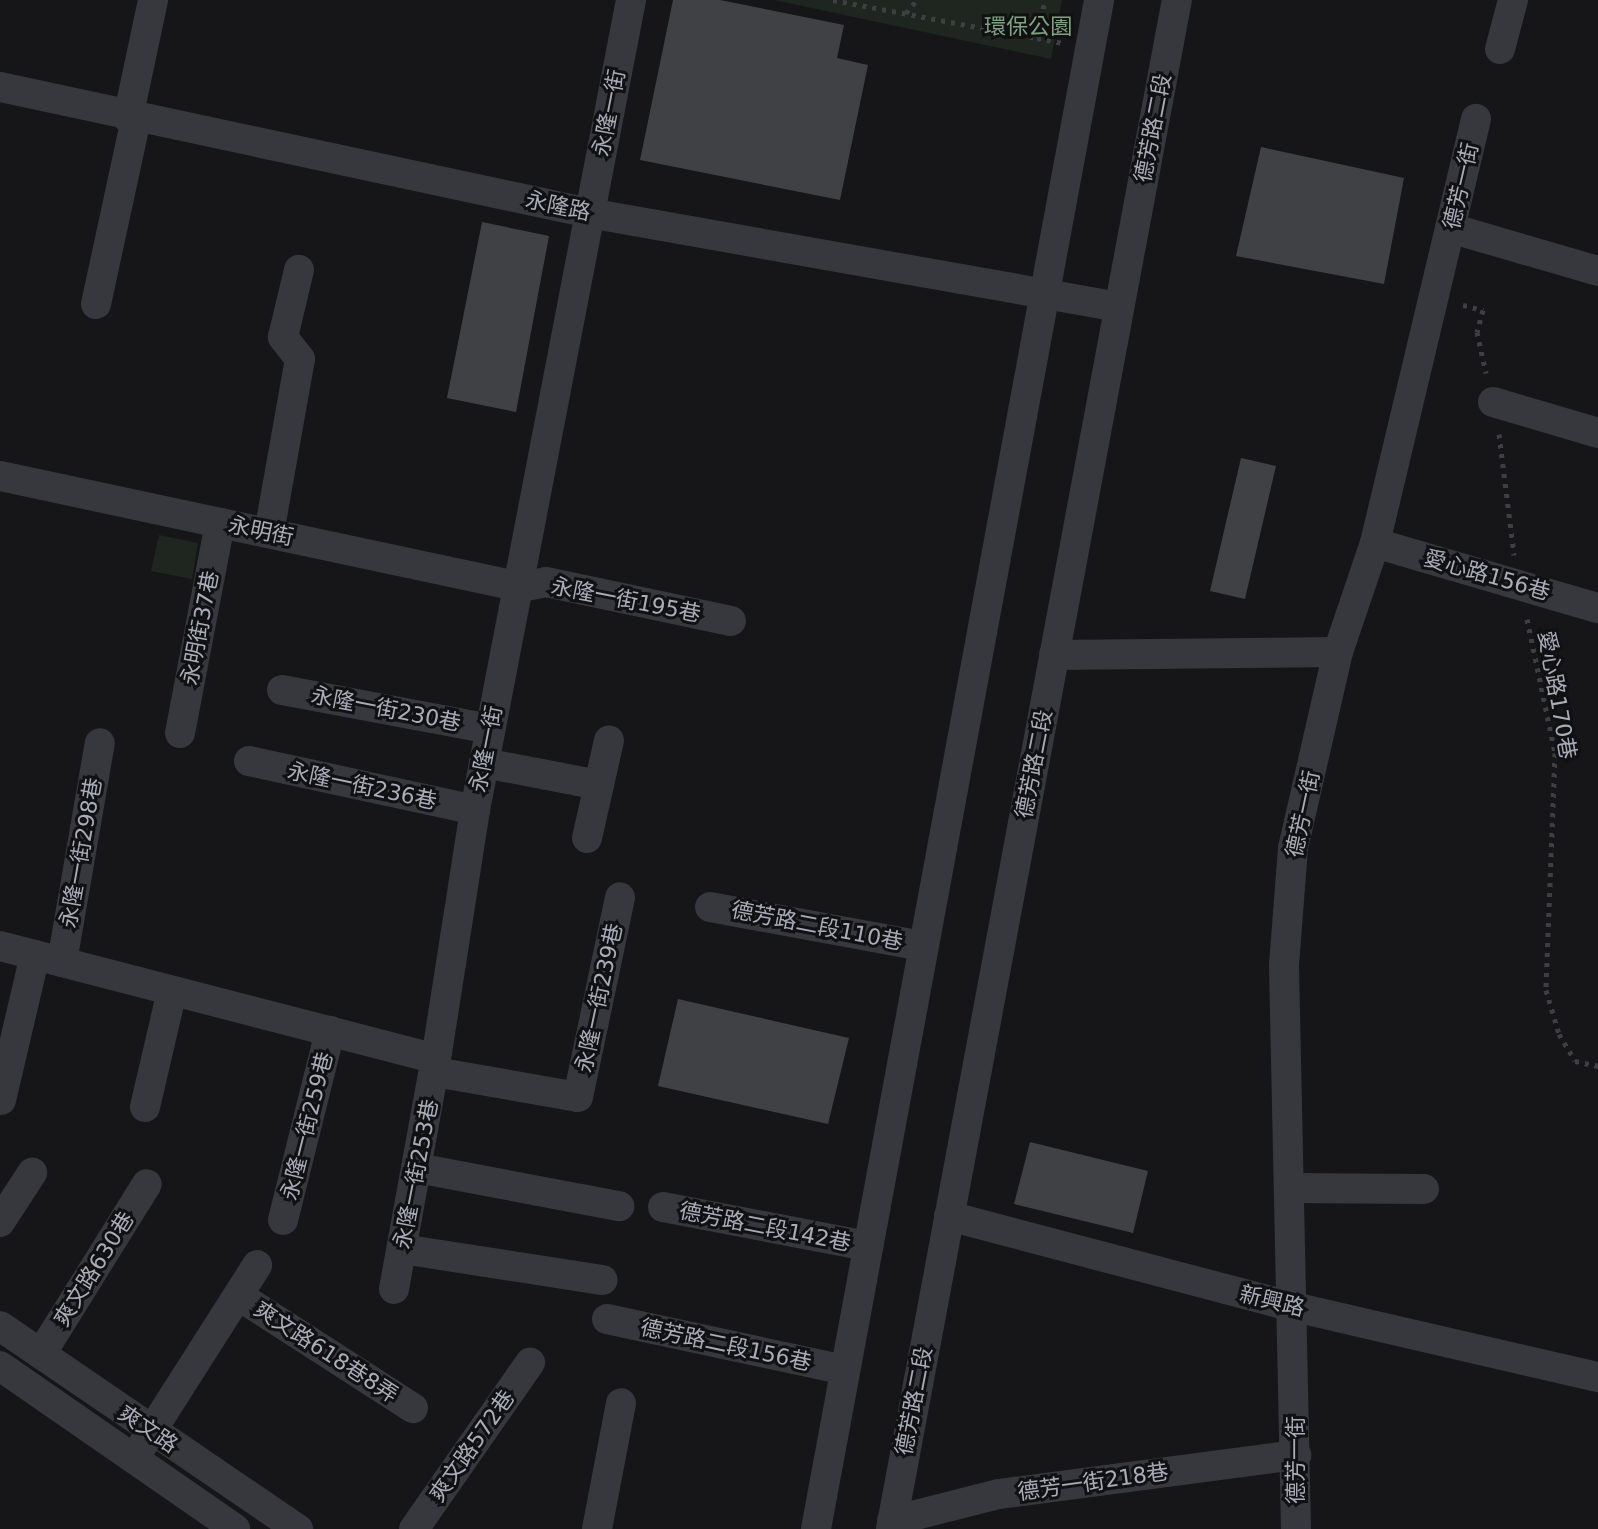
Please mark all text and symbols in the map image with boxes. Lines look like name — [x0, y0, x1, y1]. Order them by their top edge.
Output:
park label: 環保公園 — [984, 14, 1072, 40]
street label: 永隆一街 — [588, 67, 630, 159]
street label: 德芳路二段 — [1130, 71, 1176, 185]
street label: 德芳一街 — [1438, 140, 1484, 232]
street label: 永隆路 — [523, 186, 593, 226]
street label: 永明街 — [226, 511, 296, 551]
street label: 愛心路156巷 — [1421, 544, 1553, 606]
street label: 永明街37巷 — [176, 569, 224, 687]
street label: 永隆一街195巷 — [549, 573, 703, 627]
street label: 愛心路170巷 — [1533, 629, 1581, 761]
street label: 永隆一街230巷 — [309, 682, 463, 736]
street label: 永隆一街 — [465, 703, 507, 795]
street label: 德芳路二段 — [1011, 707, 1057, 821]
street label: 永隆一街236巷 — [285, 757, 439, 815]
street label: 德芳一街 — [1281, 768, 1325, 860]
street label: 永隆一街298巷 — [55, 776, 107, 930]
street label: 德芳路二段110巷 — [729, 896, 905, 956]
street label: 永隆一街239巷 — [570, 921, 628, 1075]
street label: 永隆一街259巷 — [276, 1049, 338, 1203]
street label: 永隆一街253巷 — [389, 1097, 443, 1251]
street label: 德芳路二段142巷 — [677, 1197, 853, 1257]
street label: 爽文路630巷 — [48, 1207, 140, 1331]
street label: 新興路 — [1237, 1280, 1307, 1322]
street label: 爽文路618巷8弄 — [249, 1296, 403, 1408]
street label: 德芳路二段156巷 — [638, 1314, 814, 1376]
street label: 德芳路二段 — [891, 1344, 937, 1458]
street label: 爽文路572巷 — [424, 1385, 520, 1507]
street label: 爽文路 — [113, 1400, 183, 1458]
street label: 德芳一街 — [1283, 1416, 1309, 1504]
street label: 德芳一街218巷 — [1016, 1458, 1170, 1506]

